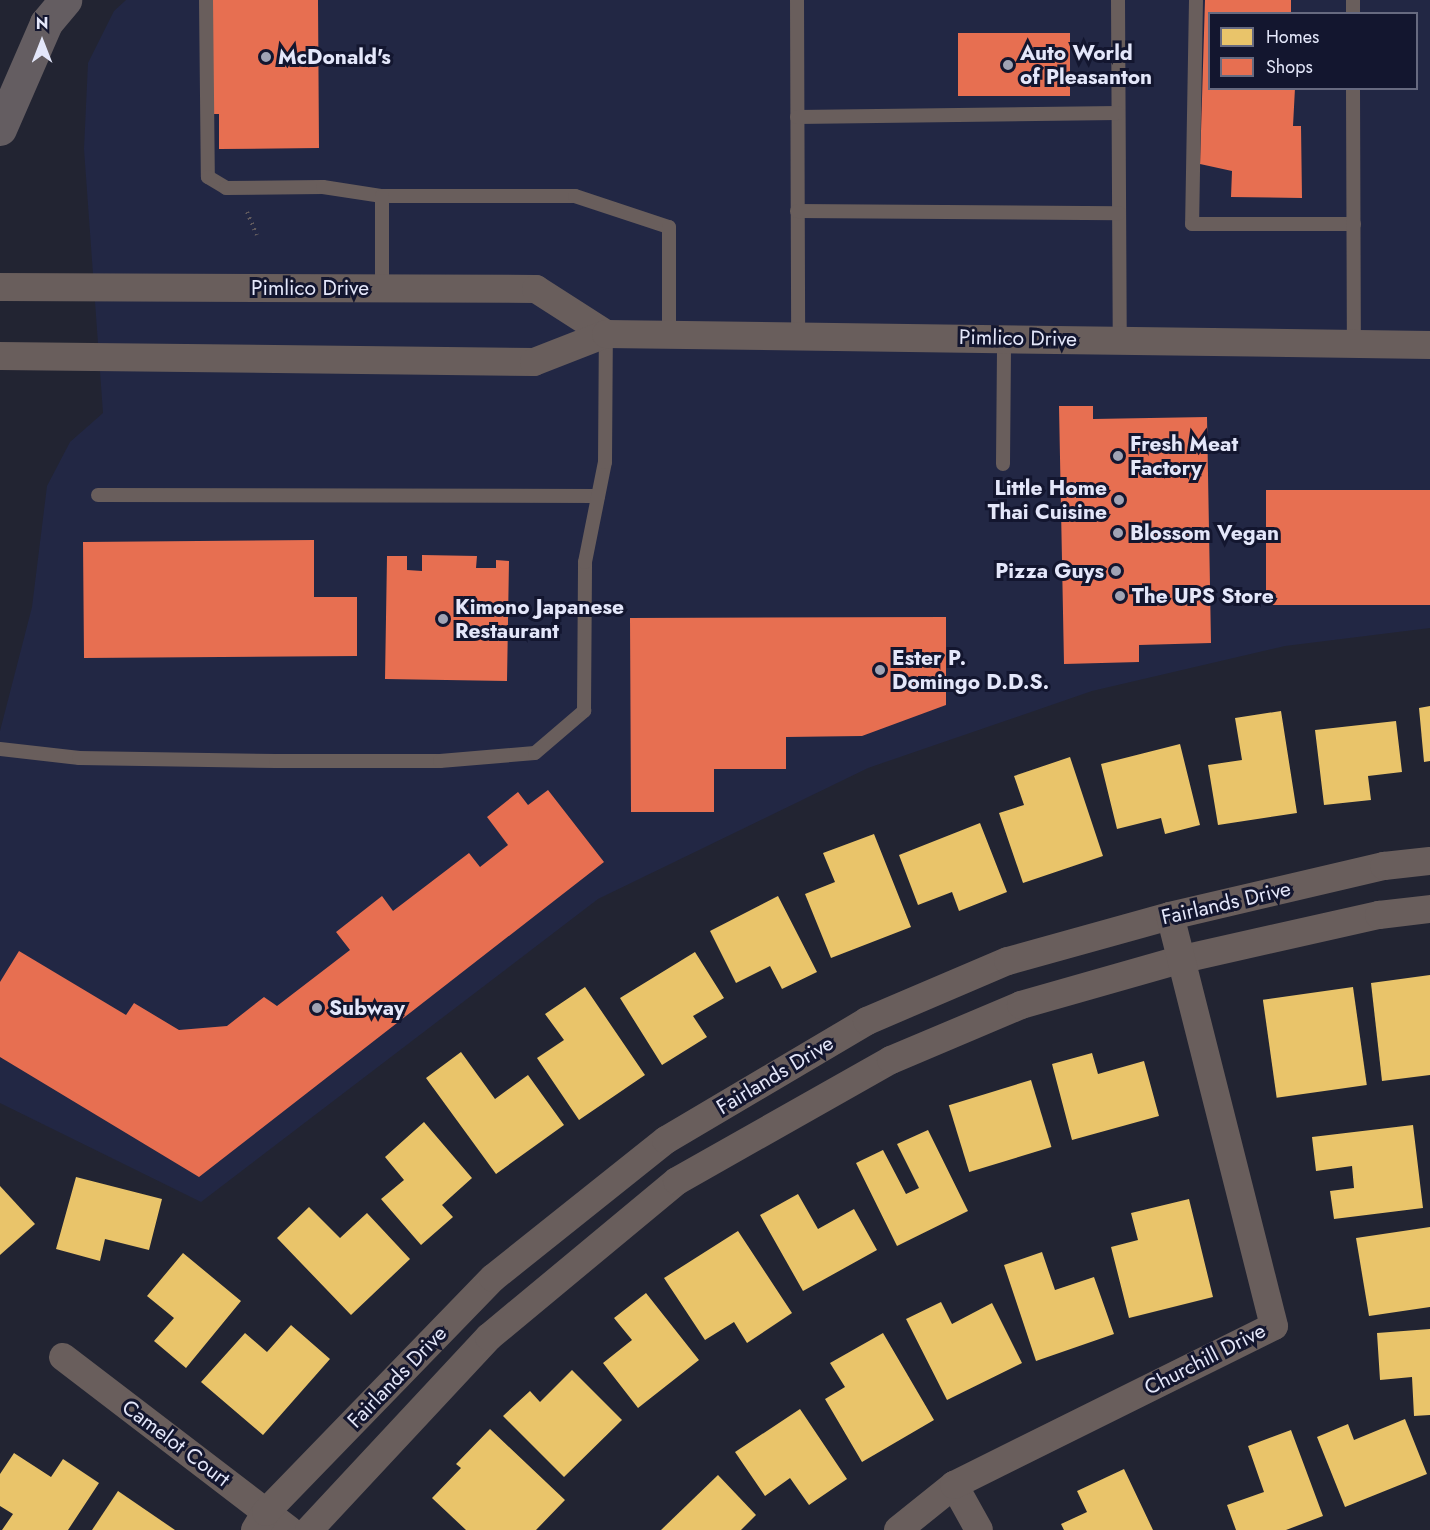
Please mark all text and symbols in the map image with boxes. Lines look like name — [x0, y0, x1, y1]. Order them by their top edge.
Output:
north arrow — [12, 12, 72, 72]
text: N — [36, 12, 48, 35]
legend — [1208, 12, 1418, 90]
text: Homes — [1266, 24, 1319, 50]
place label: Auto World of Pleasanton — [1020, 40, 1152, 90]
place label: McDonald's — [278, 44, 391, 70]
marker: McDonald's — [259, 50, 273, 64]
text: Shops — [1266, 54, 1313, 80]
marker: Auto World of Pleasanton — [1001, 58, 1015, 72]
street label: Pimlico Drive — [251, 275, 369, 301]
street label: Pimlico Drive — [959, 324, 1077, 352]
place label: Fresh Meat Factory — [1130, 431, 1238, 481]
marker: Fresh Meat Factory — [1111, 449, 1125, 463]
place label: Little Home Thai Cuisine — [988, 475, 1107, 525]
marker: Little Home Thai Cuisine — [1112, 493, 1126, 507]
place label: Blossom Vegan — [1130, 520, 1279, 546]
marker: Blossom Vegan — [1111, 526, 1125, 540]
place label: Pizza Guys — [995, 558, 1104, 584]
marker: Pizza Guys — [1109, 564, 1123, 578]
place label: The UPS Store — [1132, 583, 1274, 609]
marker: The UPS Store — [1113, 589, 1127, 603]
place label: Kimono Japanese Restaurant — [455, 594, 624, 644]
marker: Kimono Japanese Restaurant — [436, 612, 450, 626]
place label: Ester P. Domingo D.D.S. — [892, 645, 1049, 695]
marker: Ester P. Domingo D.D.S. — [873, 663, 887, 677]
street label: Fairlands Drive — [1159, 876, 1293, 930]
place label: Subway — [329, 995, 405, 1021]
marker: Subway — [310, 1001, 324, 1015]
street label: Fairlands Drive — [712, 1030, 838, 1120]
street label: Churchill Drive — [1140, 1318, 1270, 1400]
street label: Fairlands Drive — [342, 1321, 452, 1433]
street label: Camelot Court — [117, 1394, 235, 1492]

